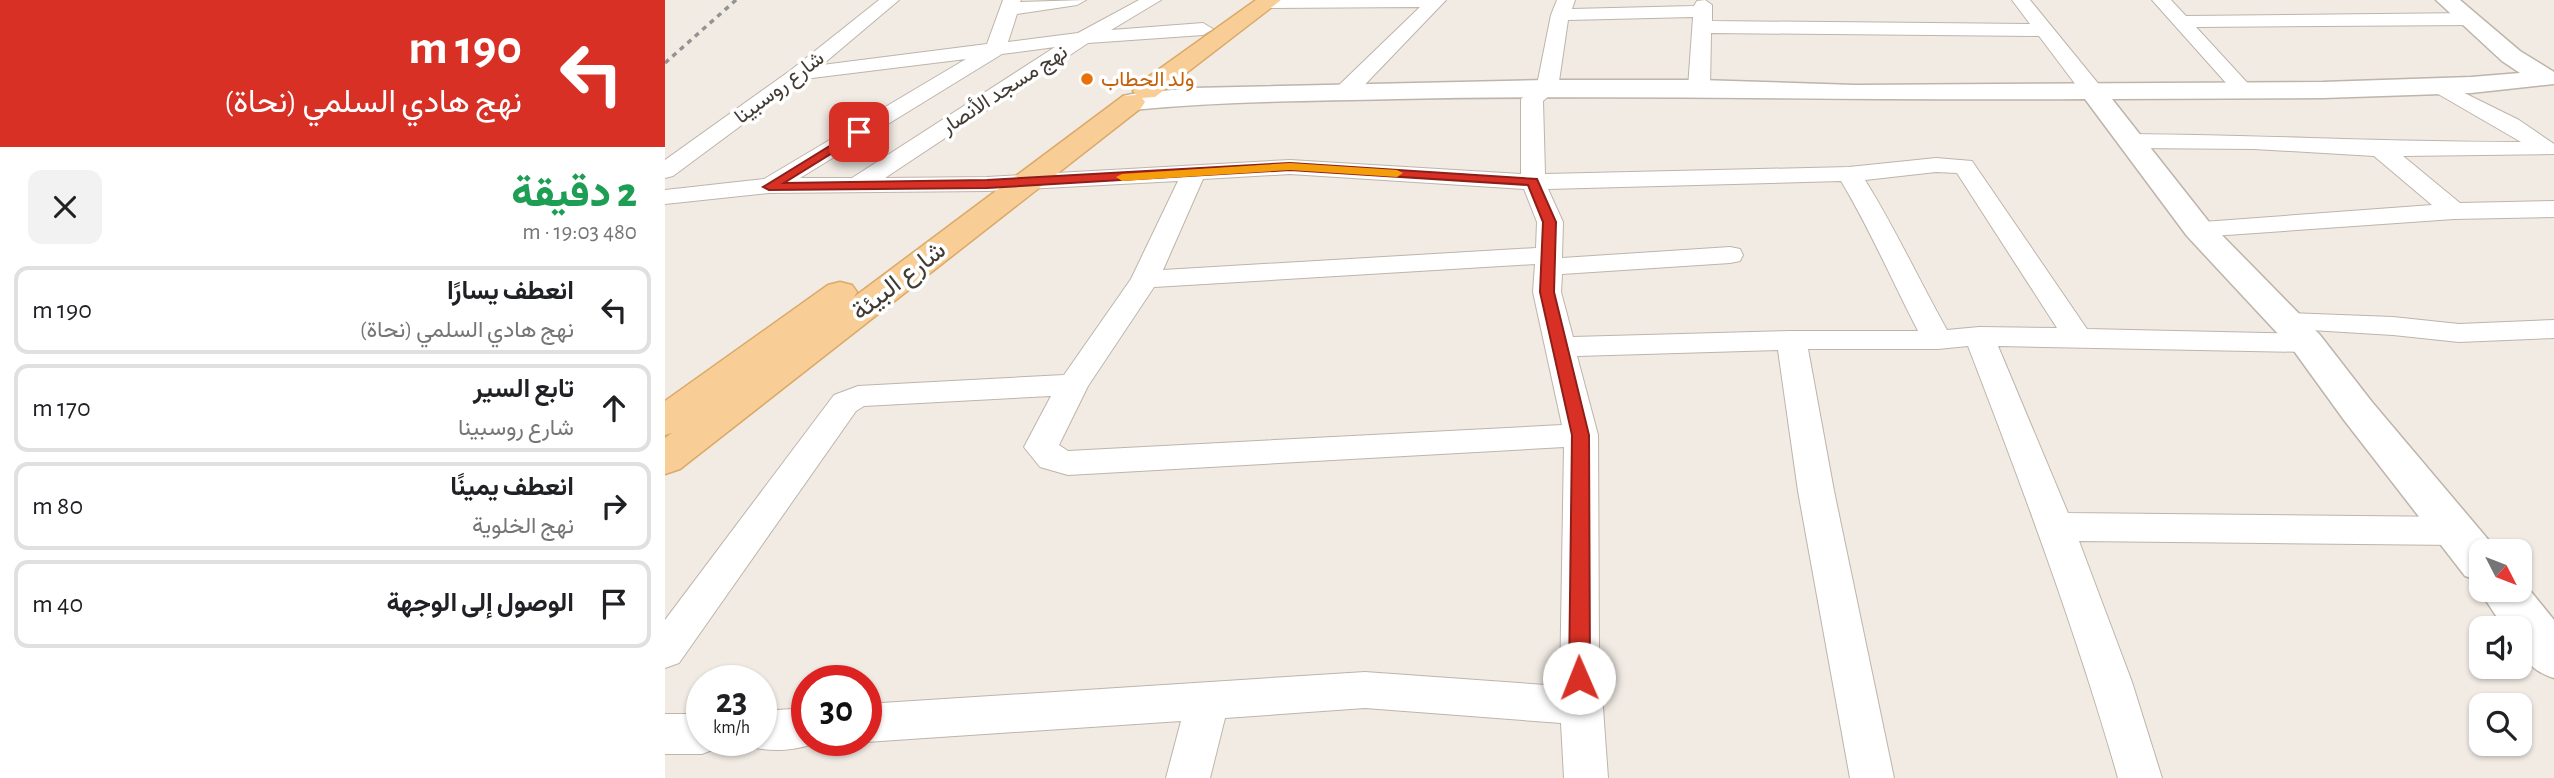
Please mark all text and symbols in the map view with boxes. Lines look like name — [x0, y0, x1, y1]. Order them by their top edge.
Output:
text: 190 m — [408, 24, 522, 73]
icon: left — [546, 28, 637, 119]
street label: نهج مسجد الأنصار — [935, 39, 1073, 141]
street label: شارع روسبينا — [731, 47, 830, 130]
place label: ولد الحطاب — [1101, 69, 1194, 92]
marker: ولد الحطاب — [1079, 71, 1095, 87]
text: نهج هادي السلمي (نحاة) — [224, 86, 522, 118]
pin — [829, 102, 889, 162]
icon: arrive — [840, 113, 878, 151]
button: close — [28, 170, 102, 244]
text: 2 دقيقة — [511, 172, 637, 214]
text: 480 m · 19:03 — [522, 221, 637, 244]
street label: شارع البيئة — [847, 236, 953, 328]
text: انعطف يسارًا — [447, 278, 574, 304]
icon: left — [595, 291, 633, 329]
text: 190 m — [32, 297, 92, 323]
text: نهج هادي السلمي (نحاة) — [360, 319, 574, 342]
text: تابع السير — [473, 376, 574, 402]
icon: ahead — [595, 389, 633, 427]
text: 170 m — [32, 395, 91, 421]
text: شارع روسبينا — [458, 417, 574, 440]
text: انعطف يمينًا — [450, 474, 574, 500]
icon: right — [595, 487, 633, 525]
text: 80 m — [32, 493, 83, 519]
text: نهج الخلوية — [472, 515, 574, 538]
north arrow — [2469, 539, 2532, 602]
map controls — [2469, 539, 2532, 756]
icon: arrive — [595, 585, 633, 623]
text: الوصول إلى الوجهة — [386, 590, 574, 616]
text: 40 m — [32, 591, 83, 617]
button: sound — [2469, 616, 2532, 679]
position arrow — [1542, 641, 1616, 715]
speed limit sign: 30 — [791, 665, 882, 756]
text: 23 — [716, 684, 747, 719]
button: search — [2469, 693, 2532, 756]
text: km/h — [713, 719, 750, 737]

